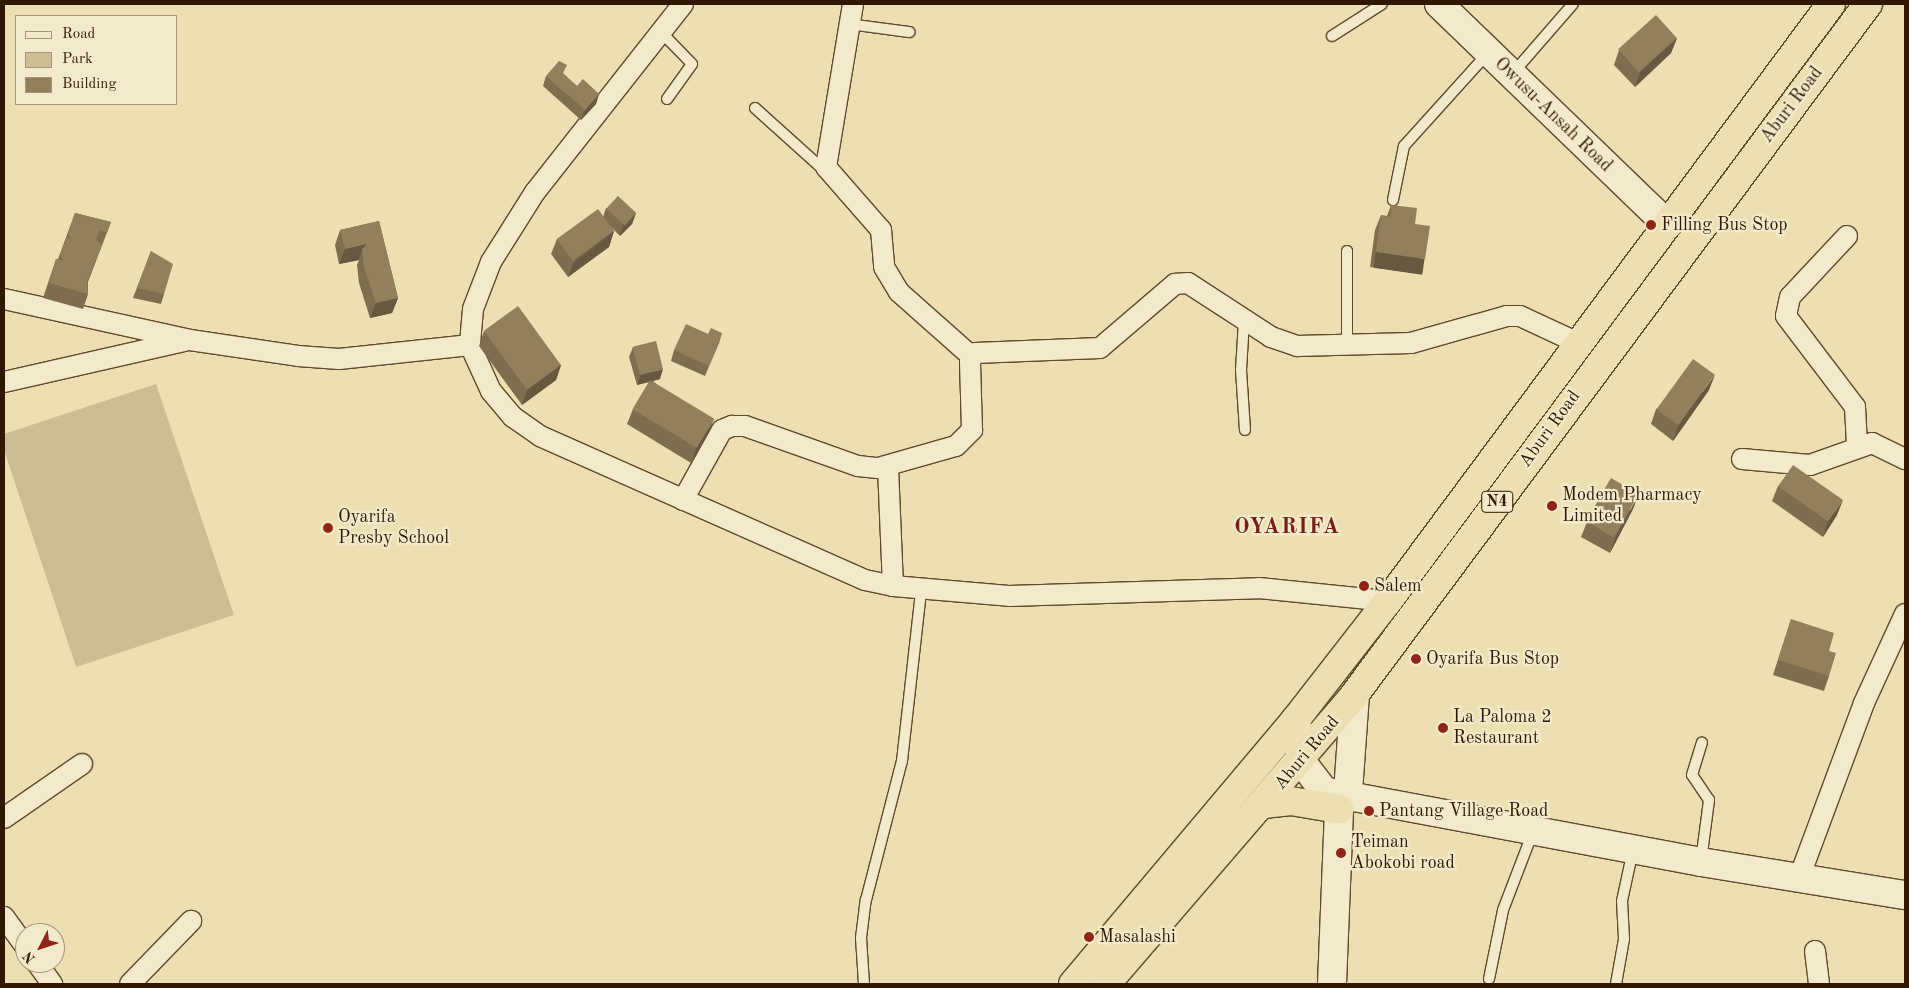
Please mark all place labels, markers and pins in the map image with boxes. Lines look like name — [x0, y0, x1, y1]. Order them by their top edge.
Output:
place label: Filling Bus Stop — [1661, 214, 1788, 236]
marker: Filling Bus Stop — [1645, 219, 1657, 231]
place label: Modem Pharmacy Limited — [1562, 485, 1702, 528]
marker: Modem Pharmacy Limited — [1546, 500, 1558, 512]
place label: Oyarifa Presby School — [338, 507, 449, 550]
marker: Oyarifa Presby School — [322, 522, 334, 534]
place label: Salem — [1374, 575, 1421, 597]
marker: Salem — [1358, 580, 1370, 592]
place label: Oyarifa Bus Stop — [1426, 648, 1559, 670]
marker: Oyarifa Bus Stop — [1410, 653, 1422, 665]
place label: La Paloma 2 Restaurant — [1453, 707, 1552, 750]
marker: La Paloma 2 Restaurant — [1437, 722, 1449, 734]
place label: Pantang Village Road — [1379, 800, 1548, 822]
marker: Pantang Village Road — [1363, 805, 1375, 817]
place label: Teiman Abokobi road — [1351, 832, 1455, 874]
marker: Teiman Abokobi road — [1335, 847, 1347, 859]
place label: Masalashi — [1099, 926, 1176, 948]
marker: Masalashi — [1083, 931, 1095, 943]

